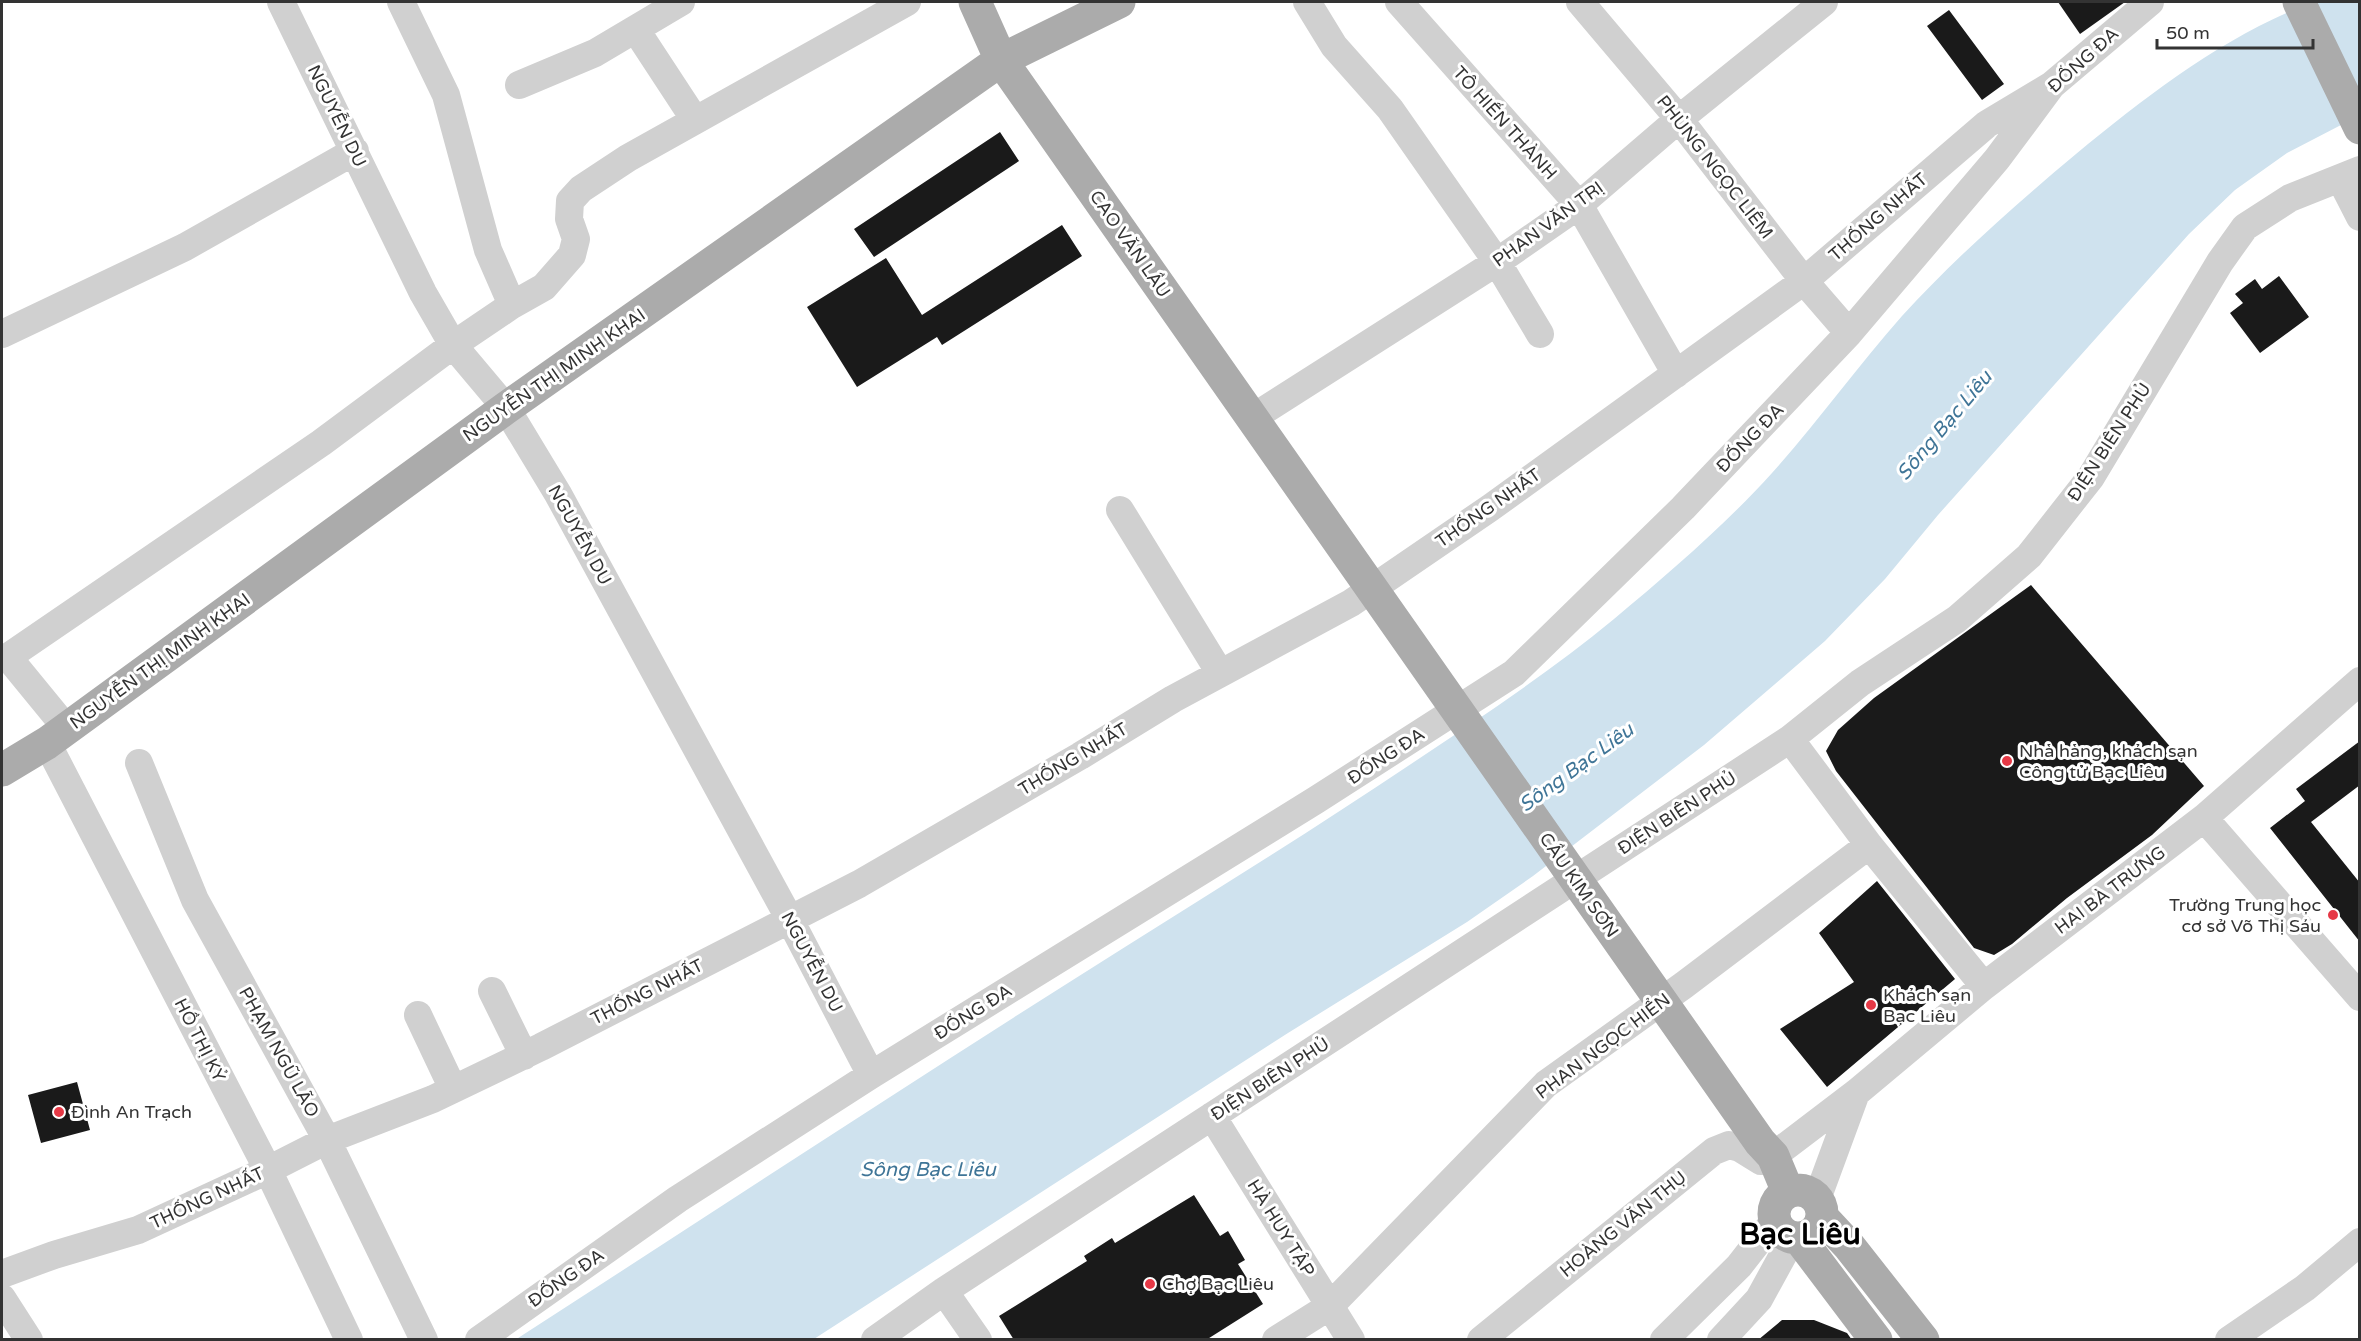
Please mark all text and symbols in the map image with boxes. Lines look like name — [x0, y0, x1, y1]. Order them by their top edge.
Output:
scale bar — [2157, 12, 2313, 50]
street label: ĐỐNG ĐA — [2043, 22, 2123, 98]
text: 50 m — [2166, 22, 2210, 44]
street label: NGUYỄN DU — [303, 61, 371, 171]
street label: TÔ HIẾN THÀNH — [1448, 62, 1562, 184]
street label: PHÙNG NGỌC LIÊM — [1652, 91, 1778, 243]
street label: THỐNG NHẤT — [1824, 168, 1932, 266]
street label: PHAN VĂN TRỊ — [1488, 176, 1608, 272]
street label: CAO VĂN LẦU — [1085, 186, 1175, 302]
street label: NGUYỄN THỊ MINH KHAI — [459, 304, 649, 446]
water label: Sông Bạc Liêu — [1892, 365, 1999, 485]
street label: ĐIỆN BIÊN PHỦ — [2062, 379, 2156, 505]
street label: ĐỐNG ĐA — [1712, 399, 1788, 477]
street label: THỐNG NHẤT — [1431, 464, 1545, 552]
street label: NGUYỄN DU — [543, 481, 617, 589]
street label: NGUYỄN THỊ MINH KHAI — [65, 588, 255, 734]
water label: Sông Bạc Liêu — [1515, 717, 1640, 817]
street label: THỐNG NHẤT — [1015, 718, 1132, 800]
street label: ĐỐNG ĐA — [1343, 723, 1429, 789]
place label: Nhà hàng, khách sạn Công tử Bạc Liêu — [2019, 740, 2198, 783]
marker: Nhà hàng, khách sạn Công tử Bạc Liêu — [2000, 754, 2014, 768]
street label: ĐIỆN BIÊN PHỦ — [1614, 766, 1740, 860]
street label: CẦU KIM SƠN — [1535, 828, 1623, 942]
street label: HAI BÀ TRƯNG — [2050, 841, 2170, 939]
place label: Trường Trung học cơ sở Võ Thị Sáu — [2169, 894, 2321, 937]
street label: NGUYỄN DU — [776, 908, 848, 1016]
marker: Trường Trung học cơ sở Võ Thị Sáu — [2326, 908, 2340, 922]
street label: THỐNG NHẤT — [587, 954, 707, 1030]
street label: ĐỐNG ĐA — [930, 979, 1016, 1045]
street label: PHẠM NGŨ LÃO — [234, 983, 324, 1121]
place label: Khách sạn Bạc Liêu — [1883, 984, 1971, 1027]
street label: PHAN NGỌC HIỂN — [1531, 988, 1675, 1104]
street label: HỒ THỊ KỶ — [170, 995, 231, 1086]
marker: Khách sạn Bạc Liêu — [1864, 998, 1878, 1012]
street label: ĐIỆN BIÊN PHỦ — [1207, 1032, 1333, 1126]
place label: Đình An Trạch — [71, 1101, 192, 1123]
marker: Đình An Trạch — [52, 1105, 66, 1119]
water label: Sông Bạc Liêu — [860, 1158, 998, 1182]
street label: THỐNG NHẤT — [146, 1162, 268, 1234]
street label: HOÀNG VĂN THỤ — [1555, 1166, 1691, 1282]
street label: HÀ HUY TẬP — [1242, 1175, 1320, 1281]
district label: Bạc Liêu — [1739, 1216, 1861, 1253]
street label: ĐỐNG ĐA — [524, 1244, 608, 1312]
place label: Chợ Bạc Liêu — [1162, 1273, 1274, 1295]
marker: Chợ Bạc Liêu — [1143, 1277, 1157, 1291]

